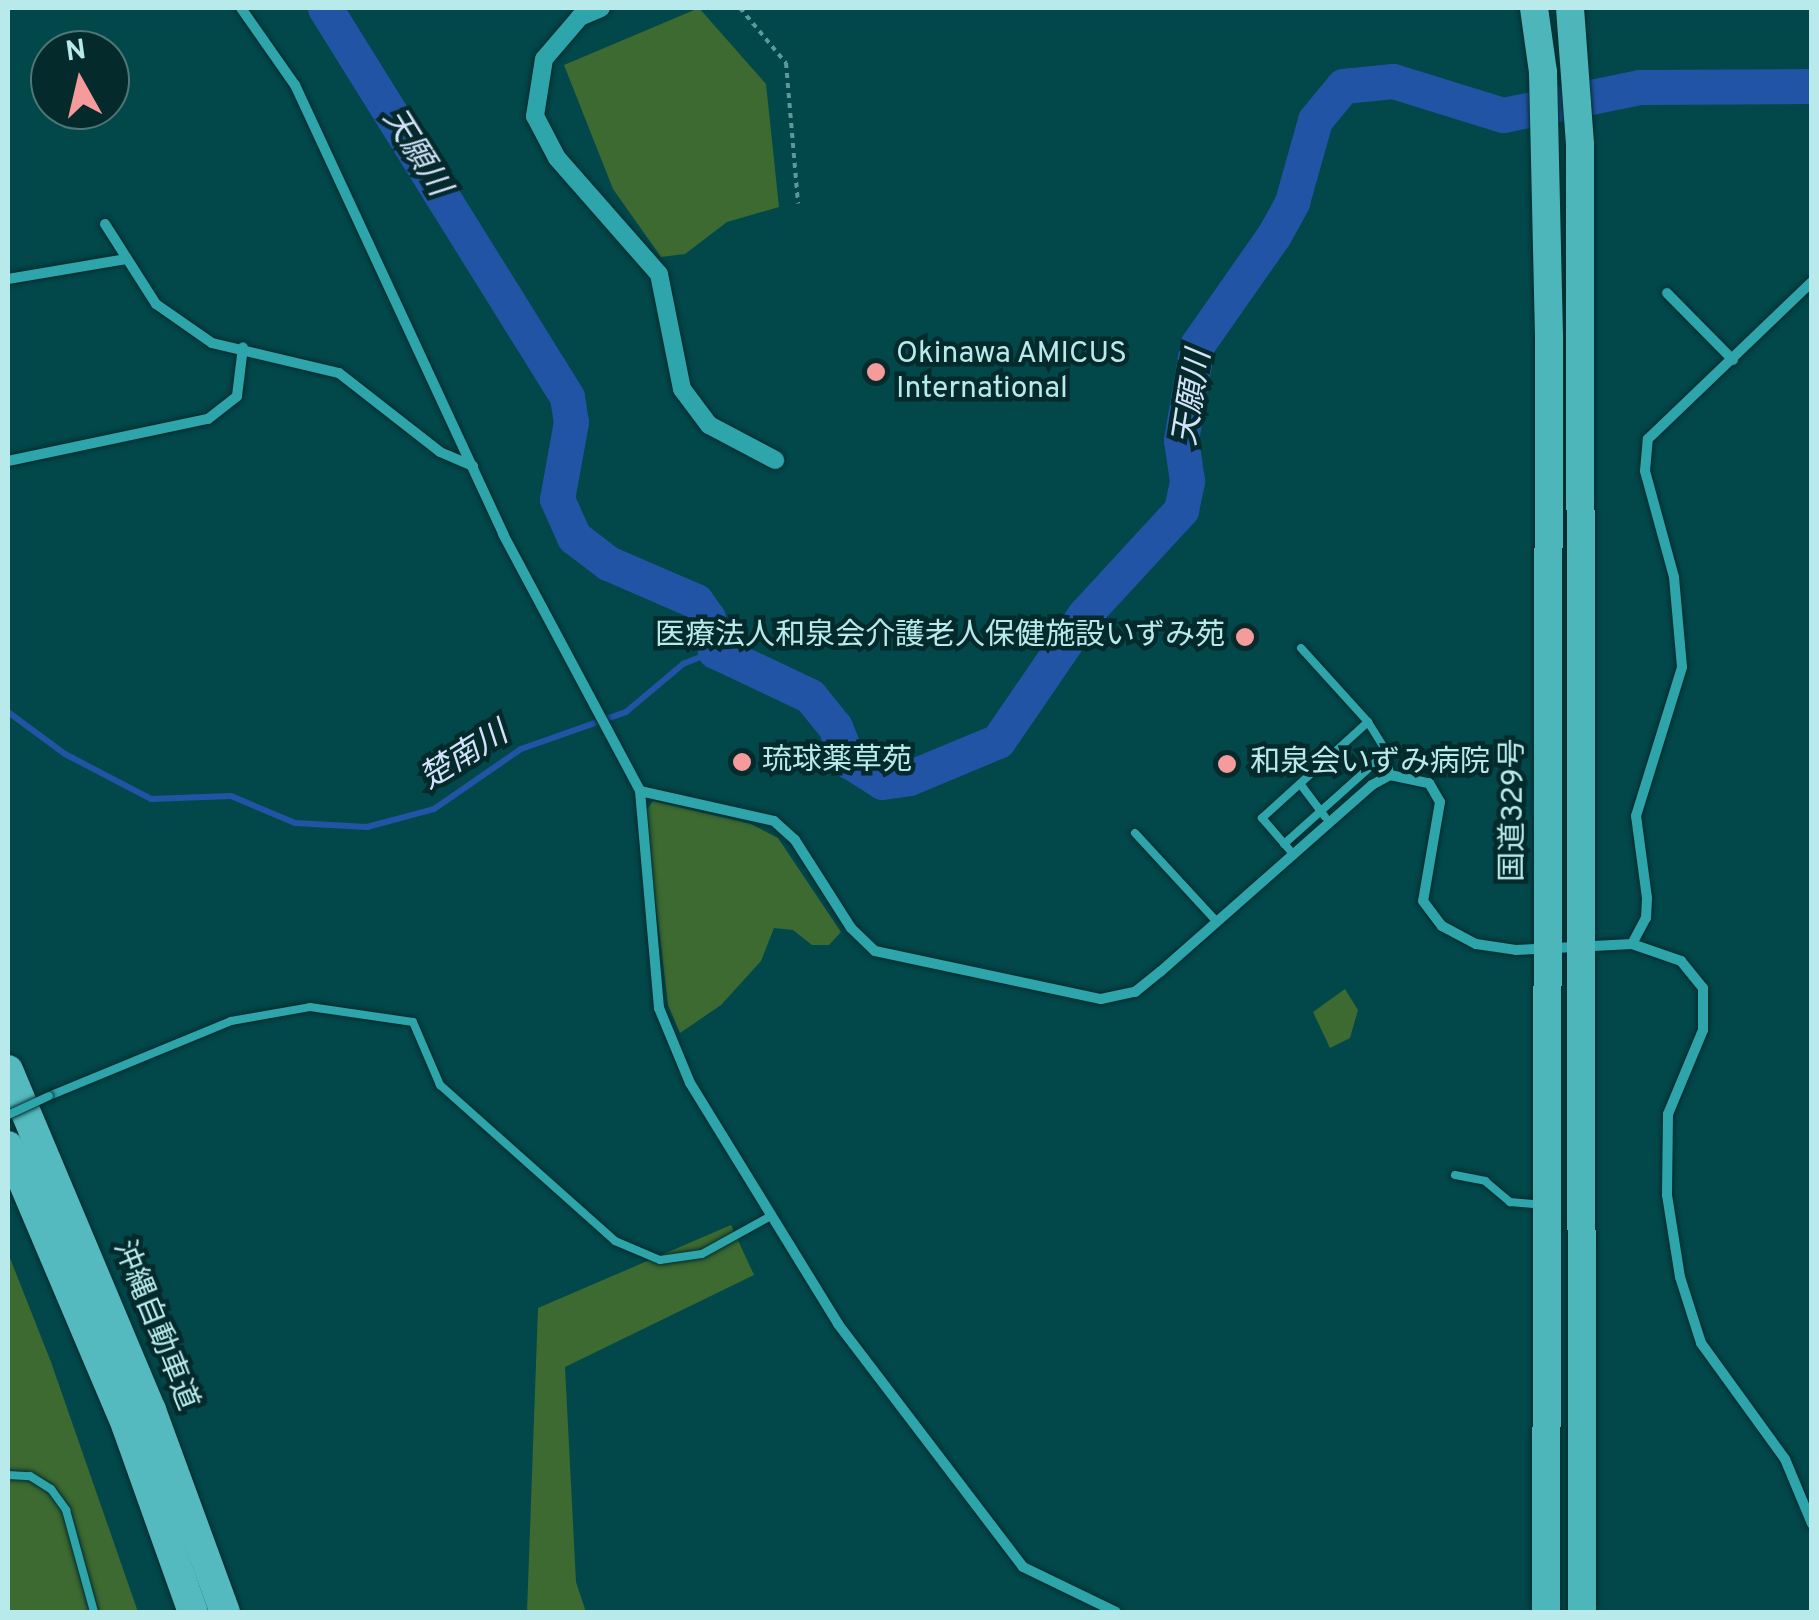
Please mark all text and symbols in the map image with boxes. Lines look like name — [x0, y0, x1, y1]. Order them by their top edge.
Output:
north arrow — [30, 30, 130, 130]
text: N — [64, 33, 89, 71]
water label: 天願川 — [373, 102, 457, 204]
place label: Okinawa AMICUS International — [896, 337, 1128, 408]
water label: 天願川 — [1168, 348, 1220, 448]
marker: Okinawa AMICUS International — [865, 361, 887, 383]
place label: 医療法人和泉会介護老人保健施設いずみ苑 — [655, 619, 1225, 655]
marker: 医療法人和泉会介護老人保健施設いずみ苑 — [1234, 626, 1256, 648]
water label: 楚南川 — [414, 715, 516, 799]
street label: 国道329号 — [1497, 738, 1533, 882]
place label: 琉球薬草苑 — [762, 744, 912, 780]
place label: 和泉会いずみ病院 — [1250, 746, 1490, 782]
marker: 琉球薬草苑 — [731, 751, 753, 773]
marker: 和泉会いずみ病院 — [1214, 751, 1240, 777]
street label: 沖縄自動車道 — [104, 1236, 204, 1416]

